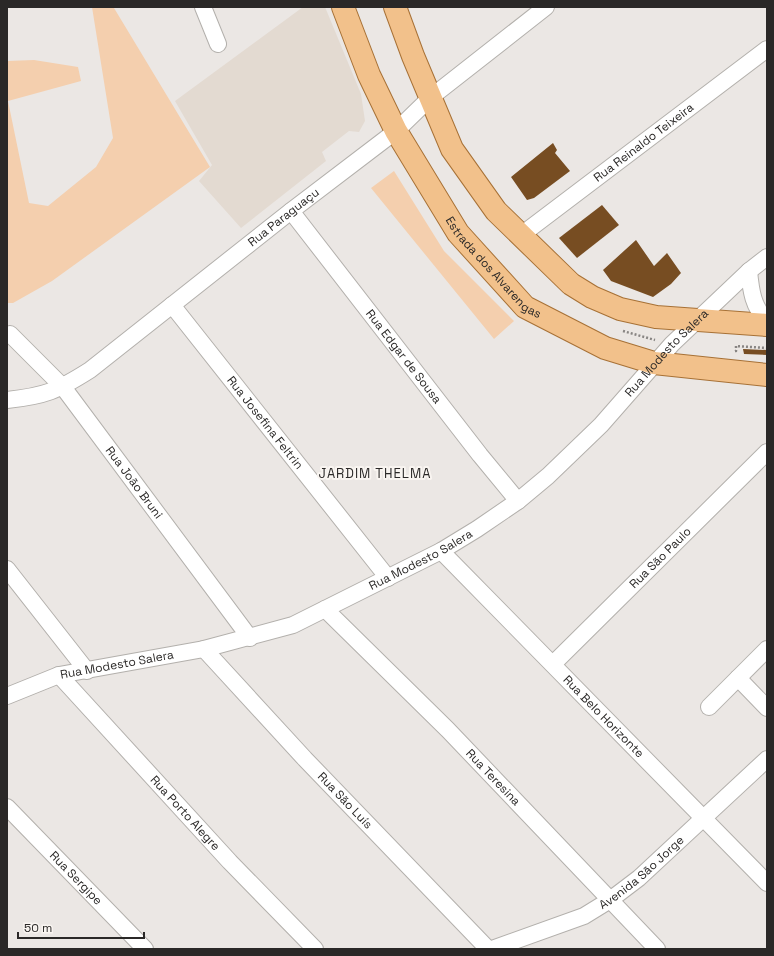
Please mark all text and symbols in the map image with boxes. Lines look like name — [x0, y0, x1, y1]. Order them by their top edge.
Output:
street label: Rua Reinaldo Teixeira — [590, 99, 697, 186]
street label: Rua Paraguaçu — [245, 184, 322, 250]
street label: Estrada dos Alvarengas — [442, 214, 544, 322]
street label: Rua Edgar de Sousa — [362, 306, 445, 407]
street label: Rua Modesto Salera — [621, 306, 712, 400]
street label: Rua Josefina Feltrin — [223, 373, 307, 473]
street label: Rua João Bruni — [102, 443, 166, 522]
district label: JARDIM THELMA — [319, 465, 431, 482]
street label: Rua São Paulo — [626, 524, 695, 592]
street label: Rua Modesto Salera — [366, 526, 476, 594]
street label: Rua Modesto Salera — [59, 647, 175, 683]
street label: Rua Belo Horizonte — [560, 672, 648, 761]
street label: Rua Teresina — [462, 746, 524, 809]
street label: Rua São Luís — [314, 769, 376, 832]
street label: Rua Porto Alegre — [147, 772, 224, 854]
street label: Avenida São Jorge — [596, 832, 687, 913]
street label: Rua Sergipe — [46, 848, 106, 908]
scale bar — [18, 914, 144, 940]
text: 50 m — [24, 920, 52, 936]

